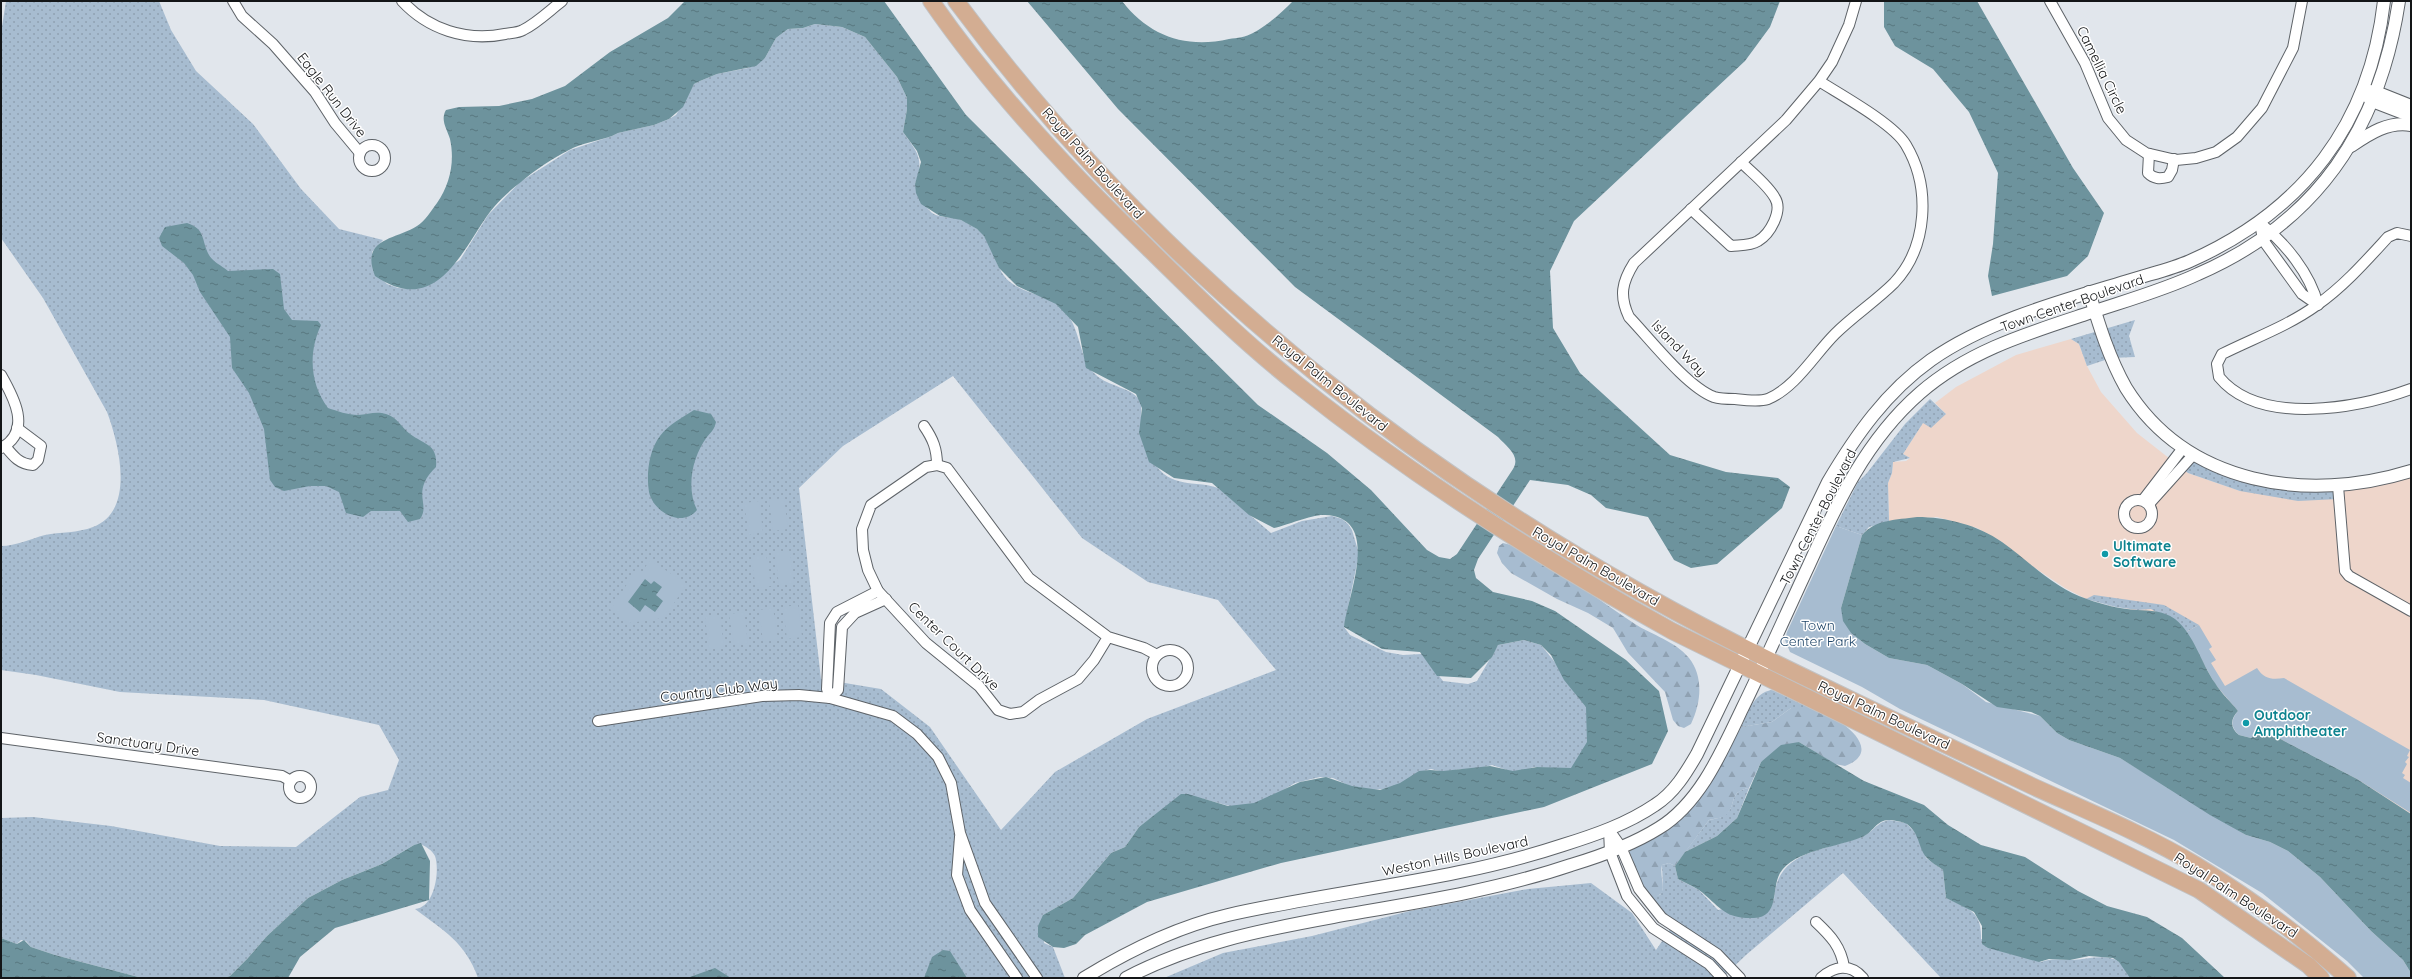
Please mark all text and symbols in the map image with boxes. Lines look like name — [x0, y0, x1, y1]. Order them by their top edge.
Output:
street label: Camellia Circle — [2073, 23, 2131, 117]
street label: Eagle Run Drive — [293, 49, 371, 141]
street label: Royal Palm Boulevard — [1038, 104, 1148, 222]
street label: Town Center Boulevard — [1998, 270, 2146, 336]
street label: Island Way — [1648, 316, 1710, 380]
street label: Royal Palm Boulevard — [1269, 331, 1391, 435]
street label: Town Center Boulevard — [1776, 446, 1860, 588]
street label: Royal Palm Boulevard — [1529, 522, 1663, 610]
place label: Ultimate Software — [2113, 537, 2176, 571]
marker: Ultimate Software — [2100, 549, 2110, 559]
street label: Center Court Drive — [905, 598, 1004, 694]
park label: Town Center Park — [1780, 616, 1856, 650]
street label: Country Club Way — [659, 674, 779, 706]
street label: Royal Palm Boulevard — [1815, 676, 1953, 754]
place label: Outdoor Amphitheater — [2254, 706, 2347, 740]
marker: Outdoor Amphitheater — [2241, 718, 2251, 728]
street label: Sanctuary Drive — [95, 728, 201, 760]
street label: Weston Hills Boulevard — [1380, 832, 1530, 880]
street label: Royal Palm Boulevard — [2171, 848, 2301, 942]

